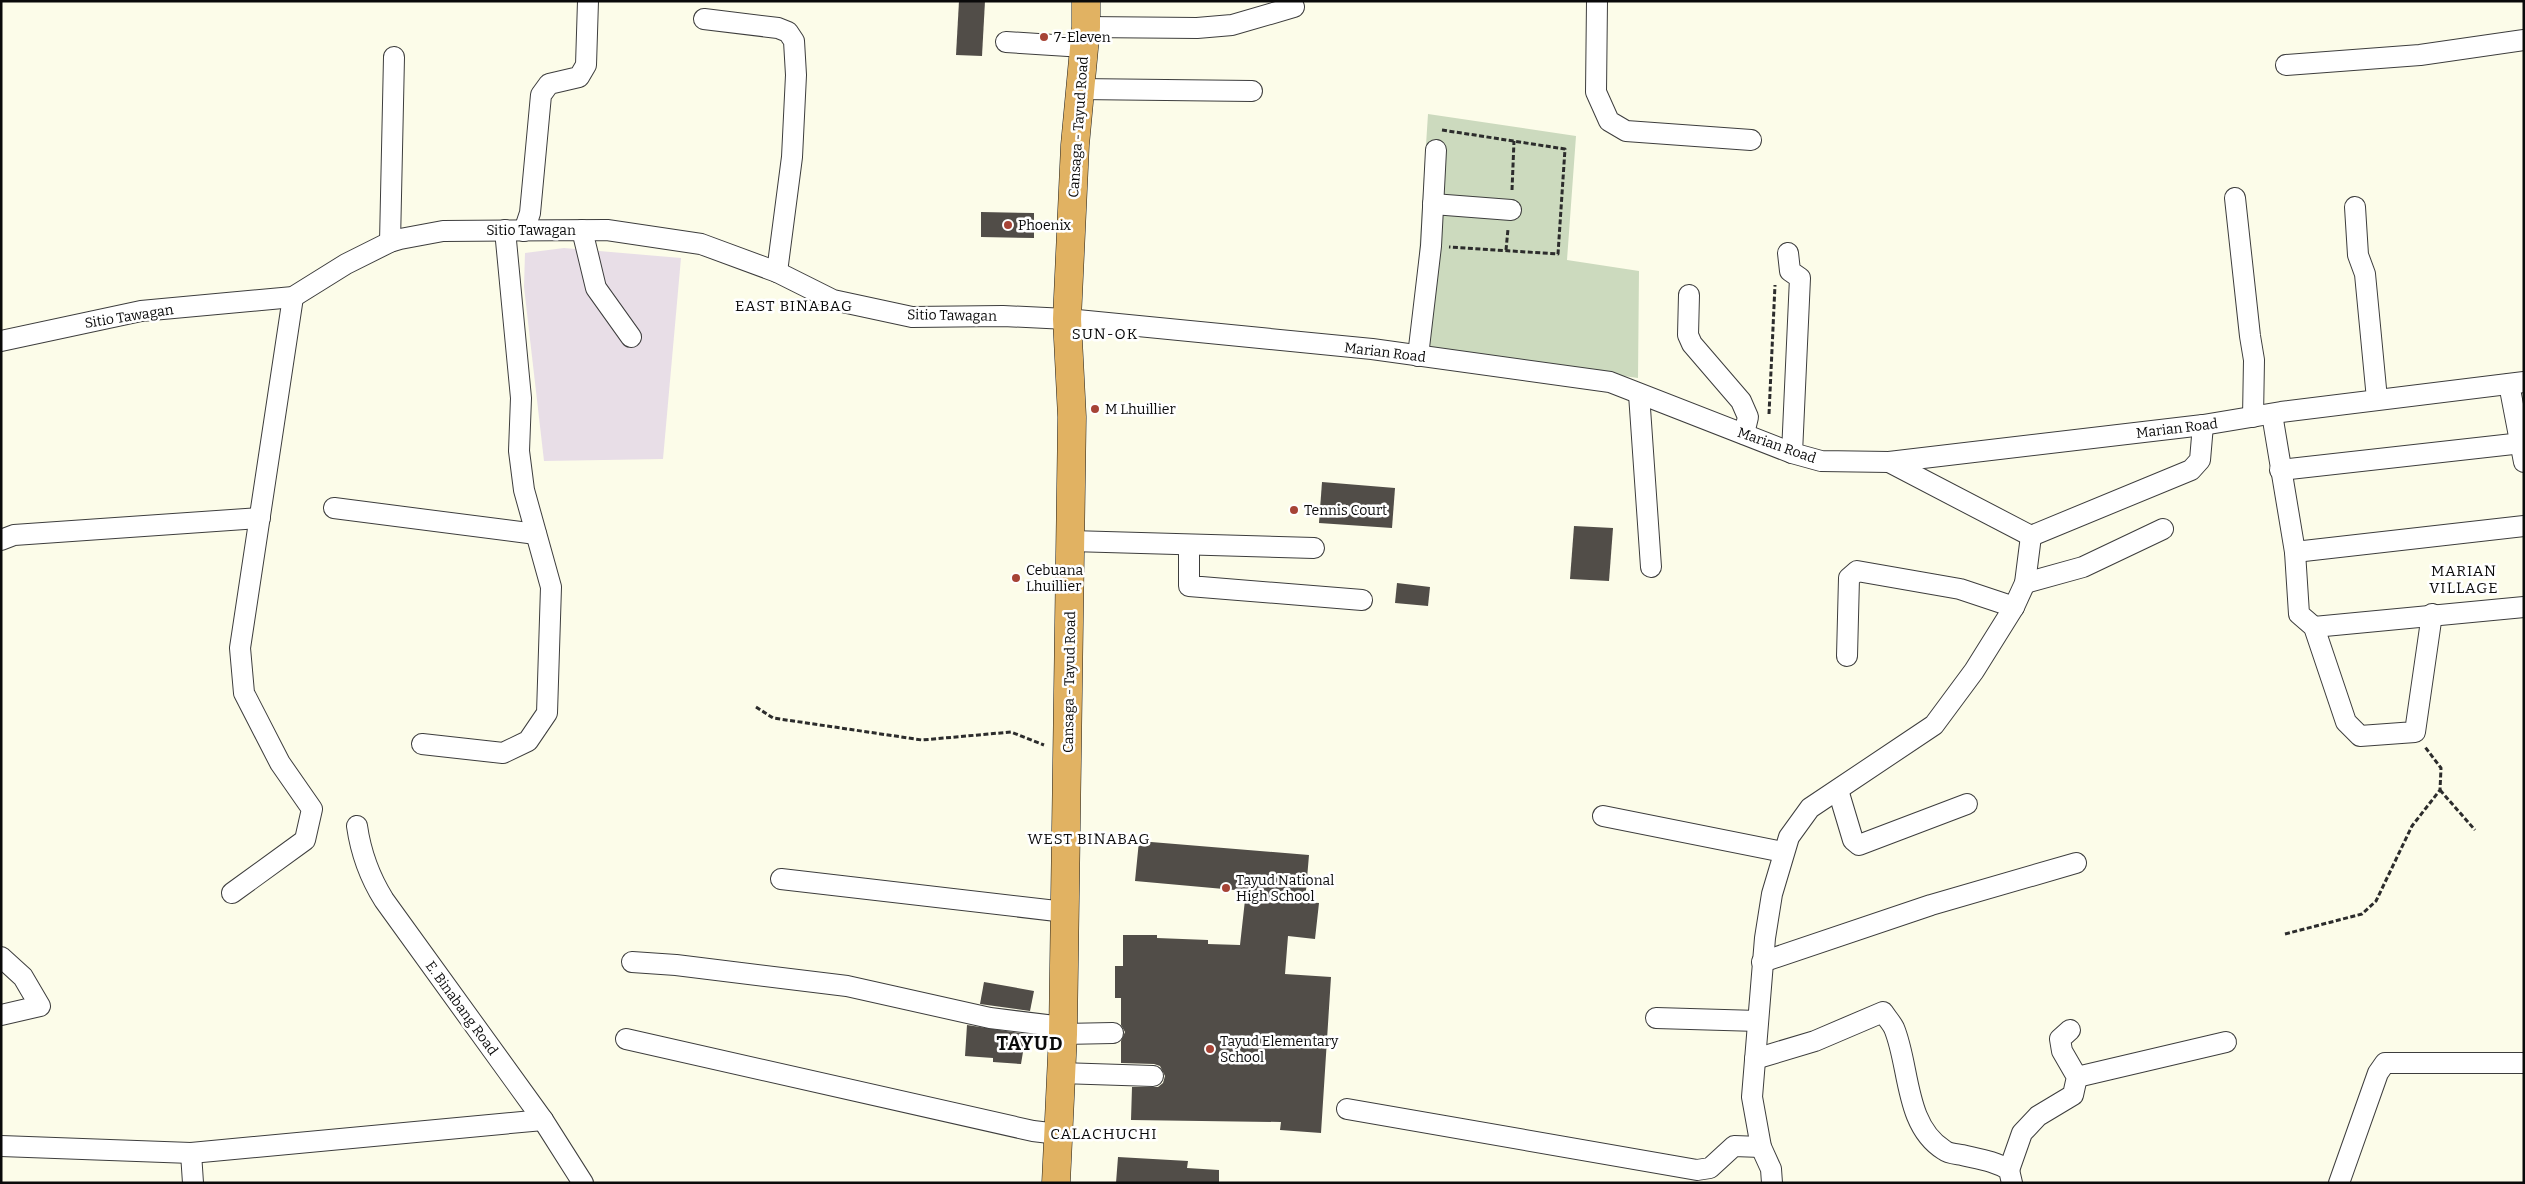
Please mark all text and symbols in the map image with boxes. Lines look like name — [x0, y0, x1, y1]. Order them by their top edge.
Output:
place label: 7-Eleven — [1054, 29, 1111, 46]
marker: 7-Eleven — [1038, 31, 1050, 43]
street label: Cansaga - Tayud Road — [1065, 56, 1092, 198]
place label: Phoenix — [1018, 217, 1071, 234]
marker: Phoenix — [1002, 219, 1014, 231]
street label: Sitio Tawagan — [486, 222, 576, 239]
district label: EAST BINABAG — [735, 297, 853, 315]
street label: Sitio Tawagan — [83, 301, 175, 332]
street label: Sitio Tawagan — [907, 306, 997, 325]
district label: SUN-OK — [1072, 325, 1138, 343]
street label: Marian Road — [1343, 339, 1427, 366]
place label: M Lhuillier — [1105, 401, 1176, 418]
marker: M Lhuillier — [1089, 403, 1101, 415]
street label: Marian Road — [2135, 415, 2219, 442]
street label: Marian Road — [1735, 424, 1818, 467]
place label: Tennis Court — [1304, 502, 1387, 519]
marker: Tennis Court — [1288, 504, 1300, 516]
place label: Cebuana Lhuillier — [1026, 562, 1084, 595]
district label: MARIAN VILLAGE — [2429, 562, 2499, 597]
marker: Cebuana Lhuillier — [1010, 572, 1022, 584]
street label: Cansaga - Tayud Road — [1060, 611, 1079, 753]
district label: WEST BINABAG — [1027, 830, 1151, 848]
place label: Tayud National High School — [1236, 872, 1334, 905]
marker: Tayud National High School — [1220, 882, 1232, 894]
street label: E. Binabang Road — [422, 958, 501, 1059]
district label: TAYUD — [996, 1032, 1064, 1055]
place label: Tayud Elementary School — [1220, 1033, 1339, 1066]
marker: Tayud Elementary School — [1204, 1043, 1216, 1055]
district label: CALACHUCHI — [1050, 1125, 1158, 1143]

